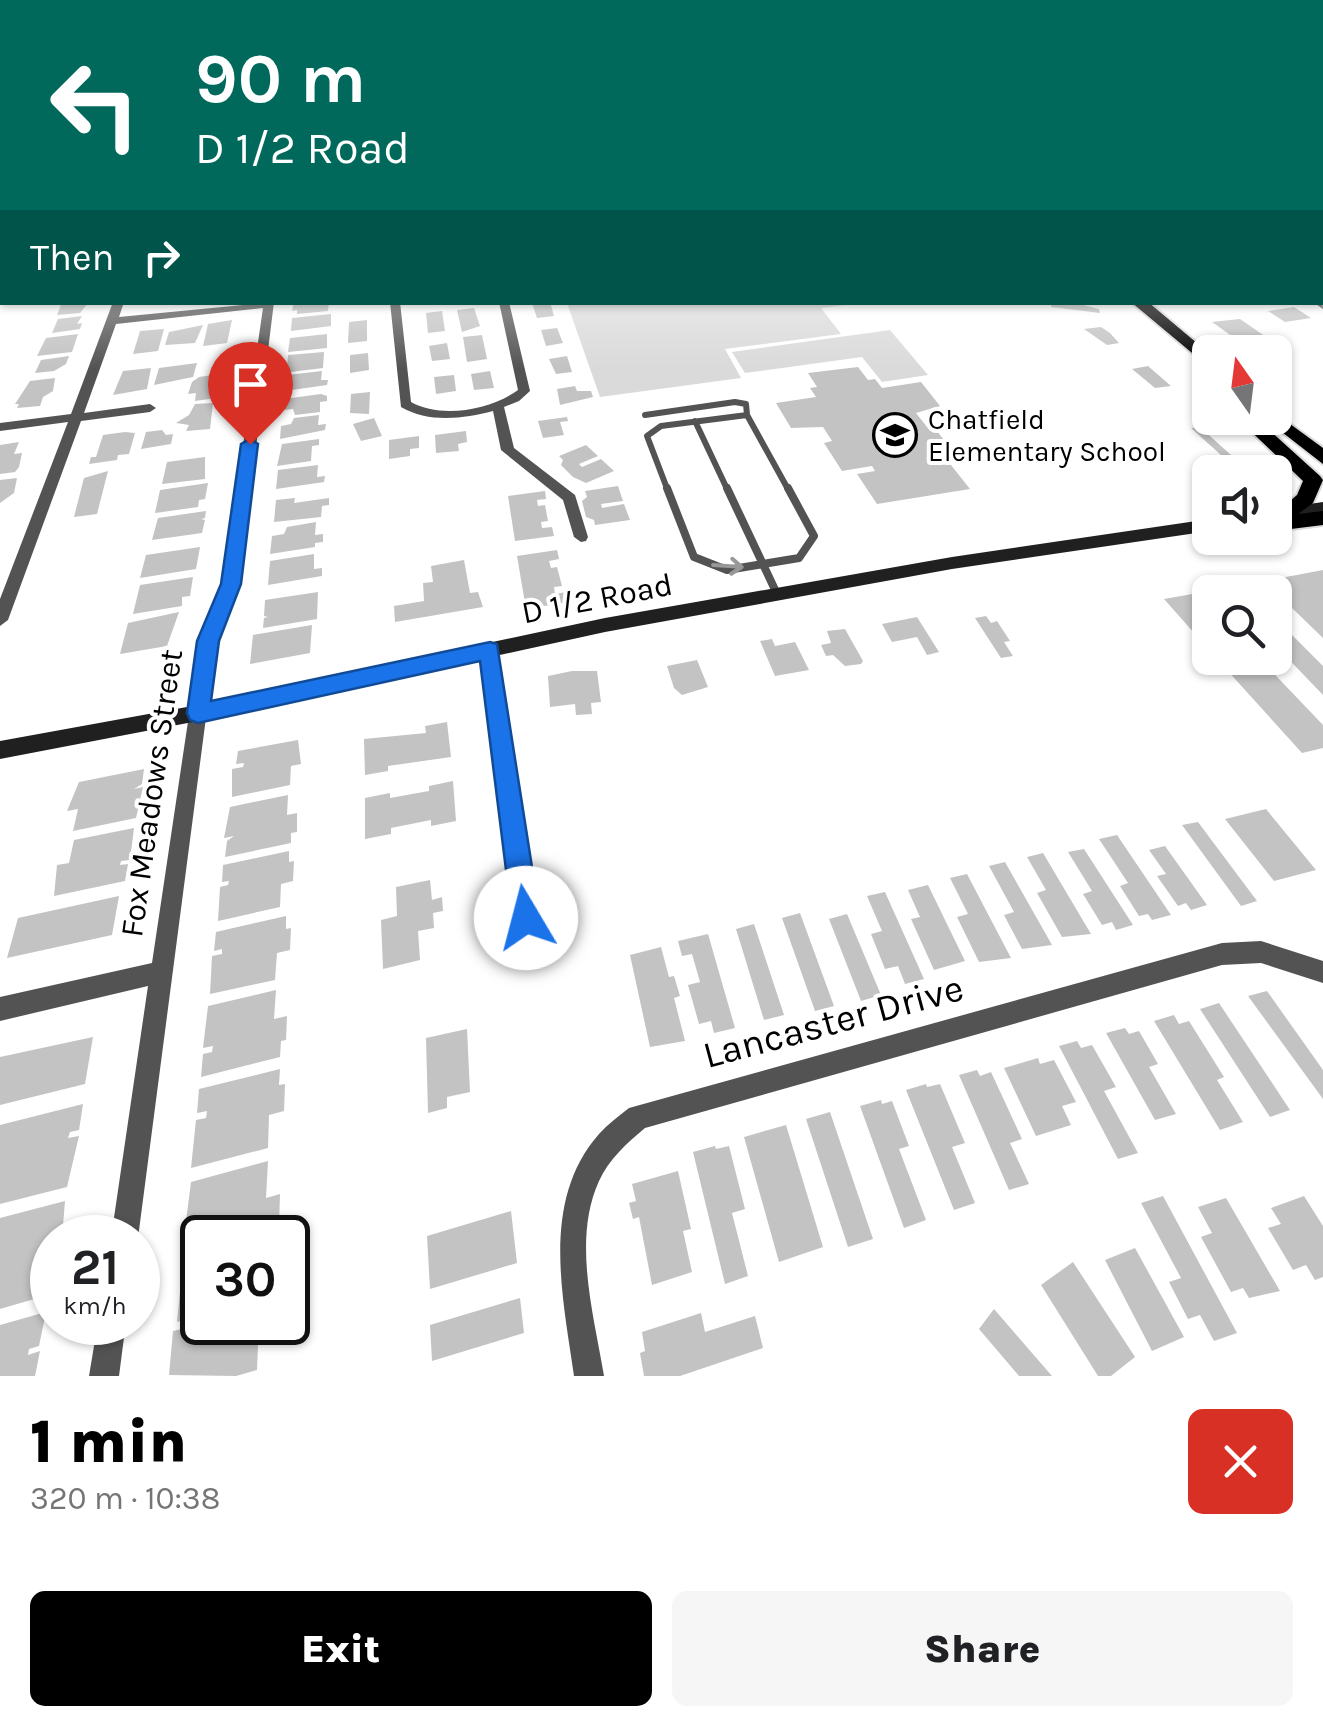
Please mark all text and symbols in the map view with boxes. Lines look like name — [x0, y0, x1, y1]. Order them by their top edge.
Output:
text: 90 m — [195, 38, 366, 120]
icon: left — [30, 40, 160, 170]
text: D 1/2 Road — [195, 122, 410, 174]
icon: right — [134, 230, 189, 285]
text: Then — [30, 235, 114, 280]
north arrow — [1192, 335, 1292, 435]
map controls — [1192, 335, 1292, 675]
pin — [208, 342, 293, 445]
icon: arrive — [223, 357, 278, 412]
place label: Chatfield Elementary School — [928, 403, 1166, 468]
school or university icon: Chatfield Elementary School — [872, 412, 918, 458]
button: sound — [1192, 455, 1292, 555]
one-way arrow — [711, 557, 744, 576]
street label: D 1/2 Road — [519, 566, 676, 631]
button: search — [1192, 575, 1292, 675]
street label: Fox Meadows Street — [113, 647, 190, 939]
position arrow — [474, 866, 578, 970]
street label: Lancaster Drive — [698, 965, 968, 1078]
speed limit sign: 30 — [180, 1215, 310, 1345]
text: 21 — [71, 1238, 119, 1297]
text: km/h — [63, 1291, 127, 1320]
text: 1 min — [30, 1407, 187, 1477]
button: close — [1188, 1409, 1293, 1514]
text: 320 m · 10:38 — [30, 1480, 220, 1517]
button: Exit — [30, 1591, 652, 1706]
button: Share — [672, 1591, 1293, 1706]

